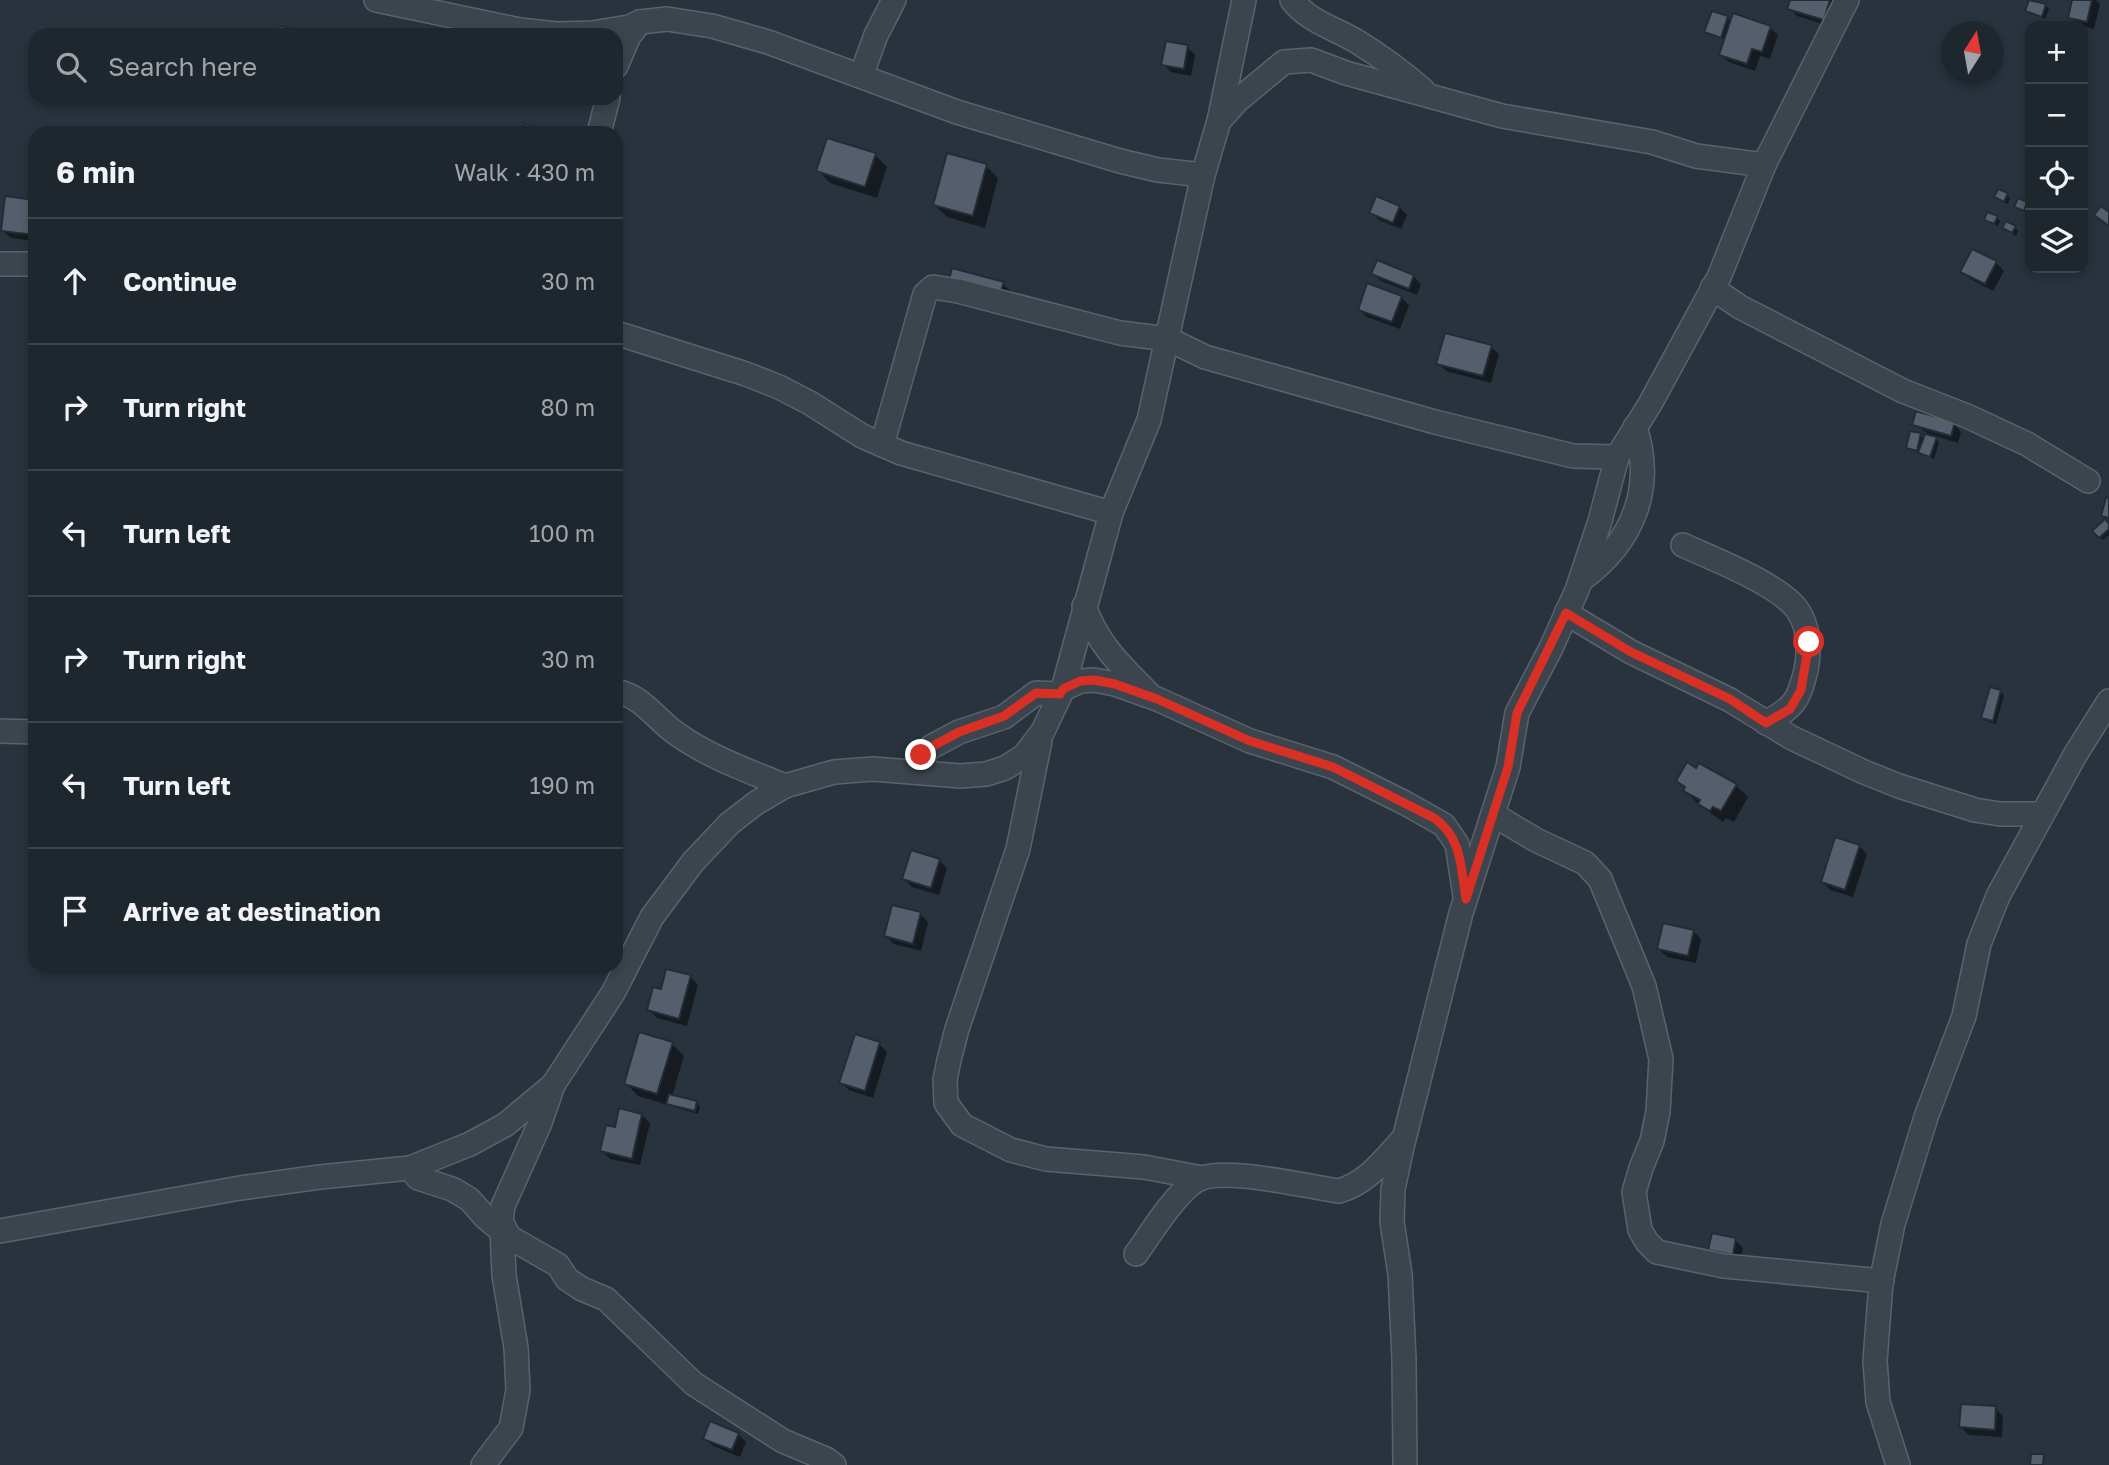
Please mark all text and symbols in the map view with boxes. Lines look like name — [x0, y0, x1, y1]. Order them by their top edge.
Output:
north arrow — [1941, 21, 2004, 84]
map controls — [2025, 21, 2088, 273]
button: + — [2025, 21, 2088, 84]
search box — [28, 28, 623, 105]
icon: search — [52, 48, 90, 86]
text: Search here — [108, 51, 257, 82]
button: − — [2025, 84, 2088, 147]
button: locate — [2025, 147, 2088, 210]
text: 6 min — [56, 154, 135, 190]
text: Walk · 430 m — [454, 158, 595, 186]
button: layers — [2025, 210, 2088, 273]
icon: ahead — [56, 262, 94, 300]
text: Continue — [123, 266, 237, 297]
text: 30 m — [541, 267, 595, 295]
icon: right — [56, 388, 94, 426]
text: Turn right — [123, 392, 246, 423]
text: 80 m — [541, 393, 595, 421]
icon: left — [56, 514, 94, 552]
text: Turn left — [123, 518, 231, 549]
text: 100 m — [529, 519, 595, 547]
route start — [1793, 626, 1824, 657]
icon: right — [56, 640, 94, 678]
text: Turn right — [123, 644, 246, 675]
text: 30 m — [541, 645, 595, 673]
route end — [905, 739, 936, 770]
icon: left — [56, 766, 94, 804]
text: Turn left — [123, 770, 231, 801]
text: 190 m — [530, 771, 595, 799]
icon: arrive — [56, 892, 94, 930]
text: Arrive at destination — [123, 896, 381, 927]

